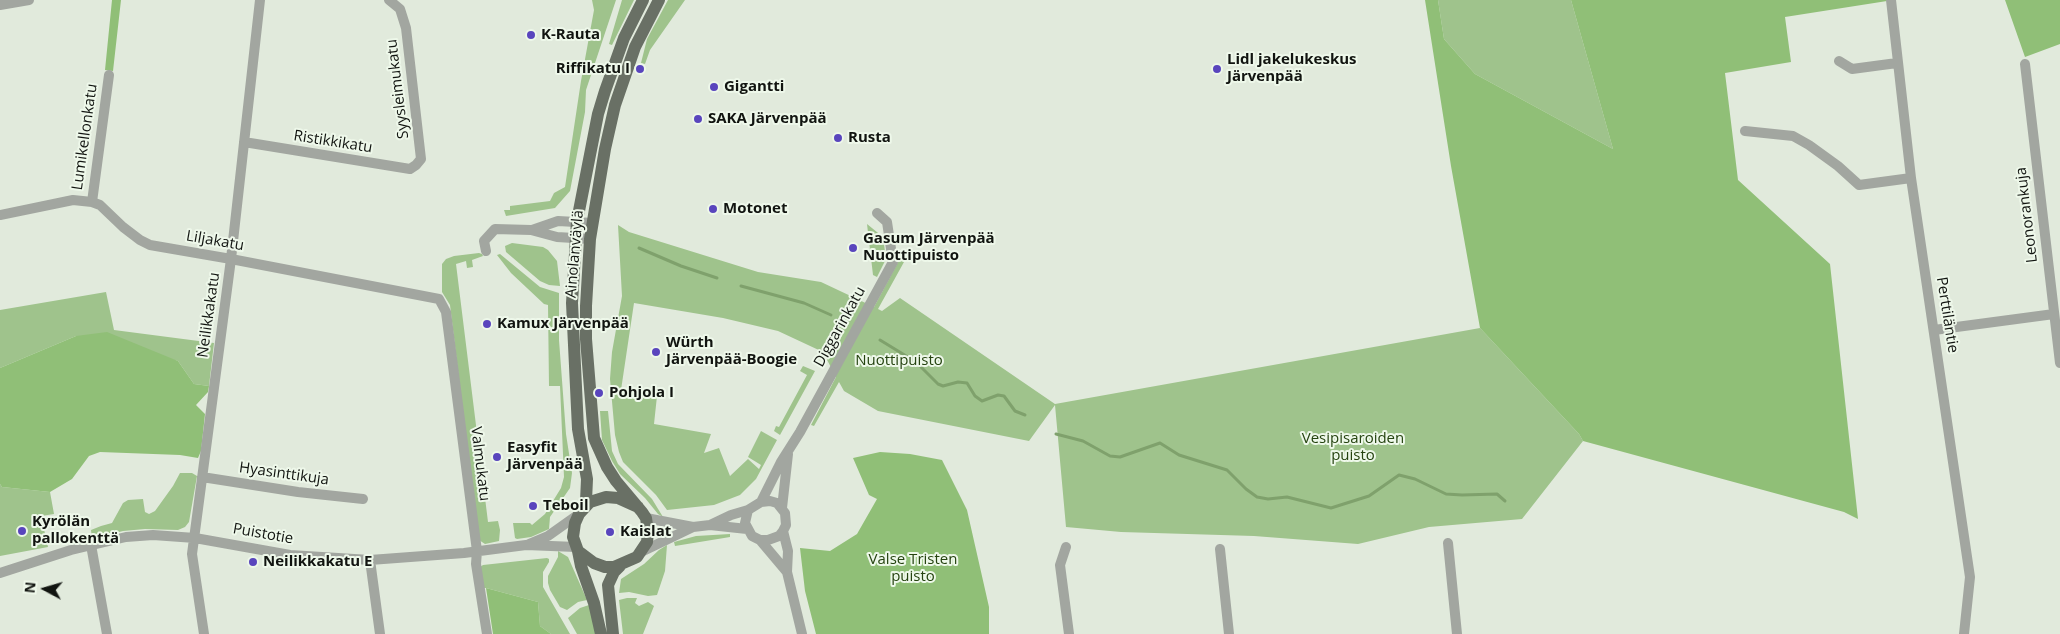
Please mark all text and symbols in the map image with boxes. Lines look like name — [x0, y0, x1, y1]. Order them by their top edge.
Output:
place label: K-Rauta — [541, 26, 600, 44]
marker: K-Rauta — [525, 29, 537, 41]
street label: Syysleimukatu — [383, 38, 413, 140]
place label: Lidl jakelukeskus Järvenpää — [1227, 51, 1356, 86]
place label: Riffikatu I — [556, 60, 630, 78]
marker: Riffikatu I — [634, 63, 646, 75]
marker: Lidl jakelukeskus Järvenpää — [1211, 63, 1223, 75]
place label: Gigantti — [724, 78, 784, 96]
marker: Gigantti — [708, 81, 720, 93]
street label: Lumikellonkatu — [69, 82, 101, 192]
place label: SAKA Järvenpää — [708, 110, 827, 128]
marker: SAKA Järvenpää — [692, 113, 704, 125]
street label: Ristikkikatu — [292, 127, 374, 157]
place label: Rusta — [848, 129, 891, 147]
marker: Rusta — [832, 132, 844, 144]
street label: Leonorankuja — [2012, 166, 2042, 264]
place label: Motonet — [723, 200, 787, 218]
marker: Motonet — [707, 203, 719, 215]
street label: Ainolanväylä — [562, 209, 588, 299]
street label: Liljakatu — [185, 227, 245, 255]
place label: Gasum Järvenpää Nuottipuisto — [863, 230, 995, 265]
marker: Gasum Järvenpää Nuottipuisto — [847, 242, 859, 254]
street label: Neilikkakatu — [194, 271, 224, 359]
street label: Perttiläntie — [1932, 276, 1962, 354]
street label: Diggarinkatu — [811, 284, 869, 370]
place label: Kamux Järvenpää — [497, 315, 629, 333]
marker: Kamux Järvenpää — [481, 318, 493, 330]
place label: Würth Järvenpää-Boogie — [666, 334, 797, 369]
marker: Würth Järvenpää-Boogie — [650, 346, 662, 358]
park label: Nuottipuisto — [855, 352, 943, 370]
place label: Pohjola I — [609, 384, 674, 402]
marker: Pohjola I — [593, 387, 605, 399]
street label: Valmukatu — [467, 426, 493, 502]
park label: Vesipisaroiden puisto — [1302, 430, 1404, 465]
place label: Easyfit Järvenpää — [507, 439, 583, 474]
marker: Easyfit Järvenpää — [491, 451, 503, 463]
street label: Hyasinttikuja — [238, 459, 330, 489]
place label: Teboil — [543, 497, 588, 515]
marker: Teboil — [527, 500, 539, 512]
place label: Kyrölän pallokenttä — [32, 513, 119, 548]
street label: Puistotie — [231, 520, 295, 548]
place label: Kaislat — [620, 523, 671, 541]
marker: Kyrölän pallokenttä — [16, 525, 28, 537]
marker: Kaislat — [604, 526, 616, 538]
park label: Valse Tristen puisto — [869, 551, 957, 586]
place label: Neilikkakatu E — [263, 553, 372, 571]
marker: Neilikkakatu E — [247, 556, 259, 568]
north arrow — [20, 564, 70, 614]
text: N — [20, 581, 40, 594]

